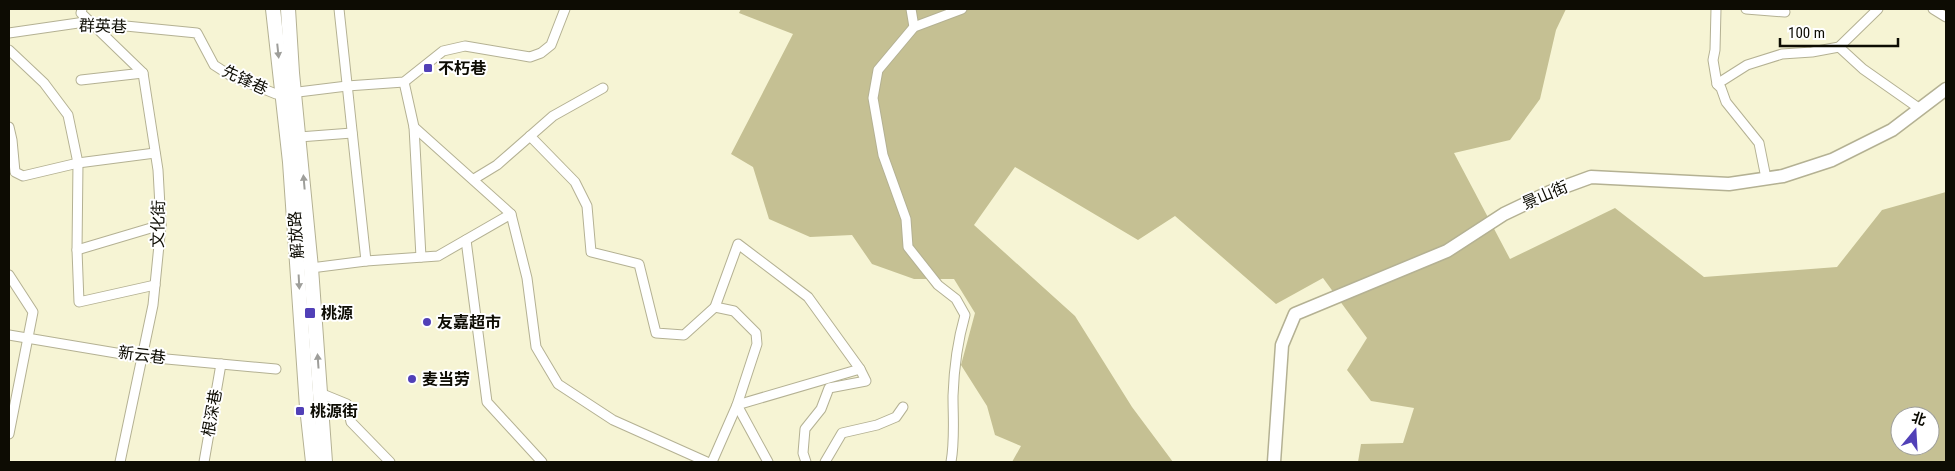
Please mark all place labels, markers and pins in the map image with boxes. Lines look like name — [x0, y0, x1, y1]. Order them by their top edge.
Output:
place label: 不朽巷 — [438, 59, 487, 78]
marker: 不朽巷 — [422, 62, 434, 74]
place label: 桃源 — [321, 304, 353, 323]
marker: 桃源 — [303, 306, 317, 320]
place label: 友嘉超市 — [437, 313, 501, 332]
marker: 友嘉超市 — [421, 316, 433, 328]
place label: 麦当劳 — [422, 370, 470, 389]
marker: 麦当劳 — [406, 373, 418, 385]
place label: 桃源街 — [310, 402, 358, 421]
marker: 桃源街 — [294, 405, 306, 417]

